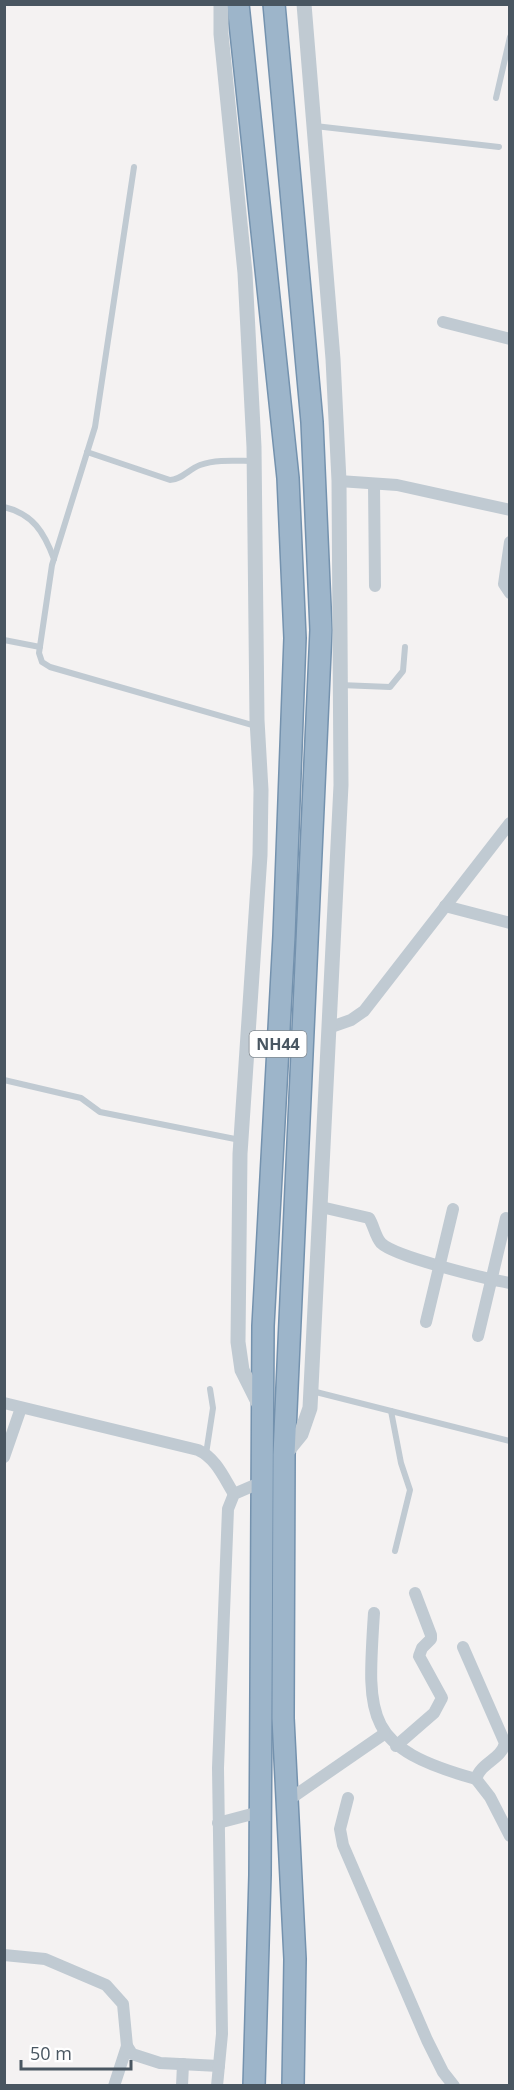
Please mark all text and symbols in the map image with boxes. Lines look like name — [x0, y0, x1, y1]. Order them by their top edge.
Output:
road number: NH44 — [250, 1031, 306, 1057]
scale bar — [21, 2033, 130, 2071]
text: 50 m — [30, 2041, 72, 2065]

